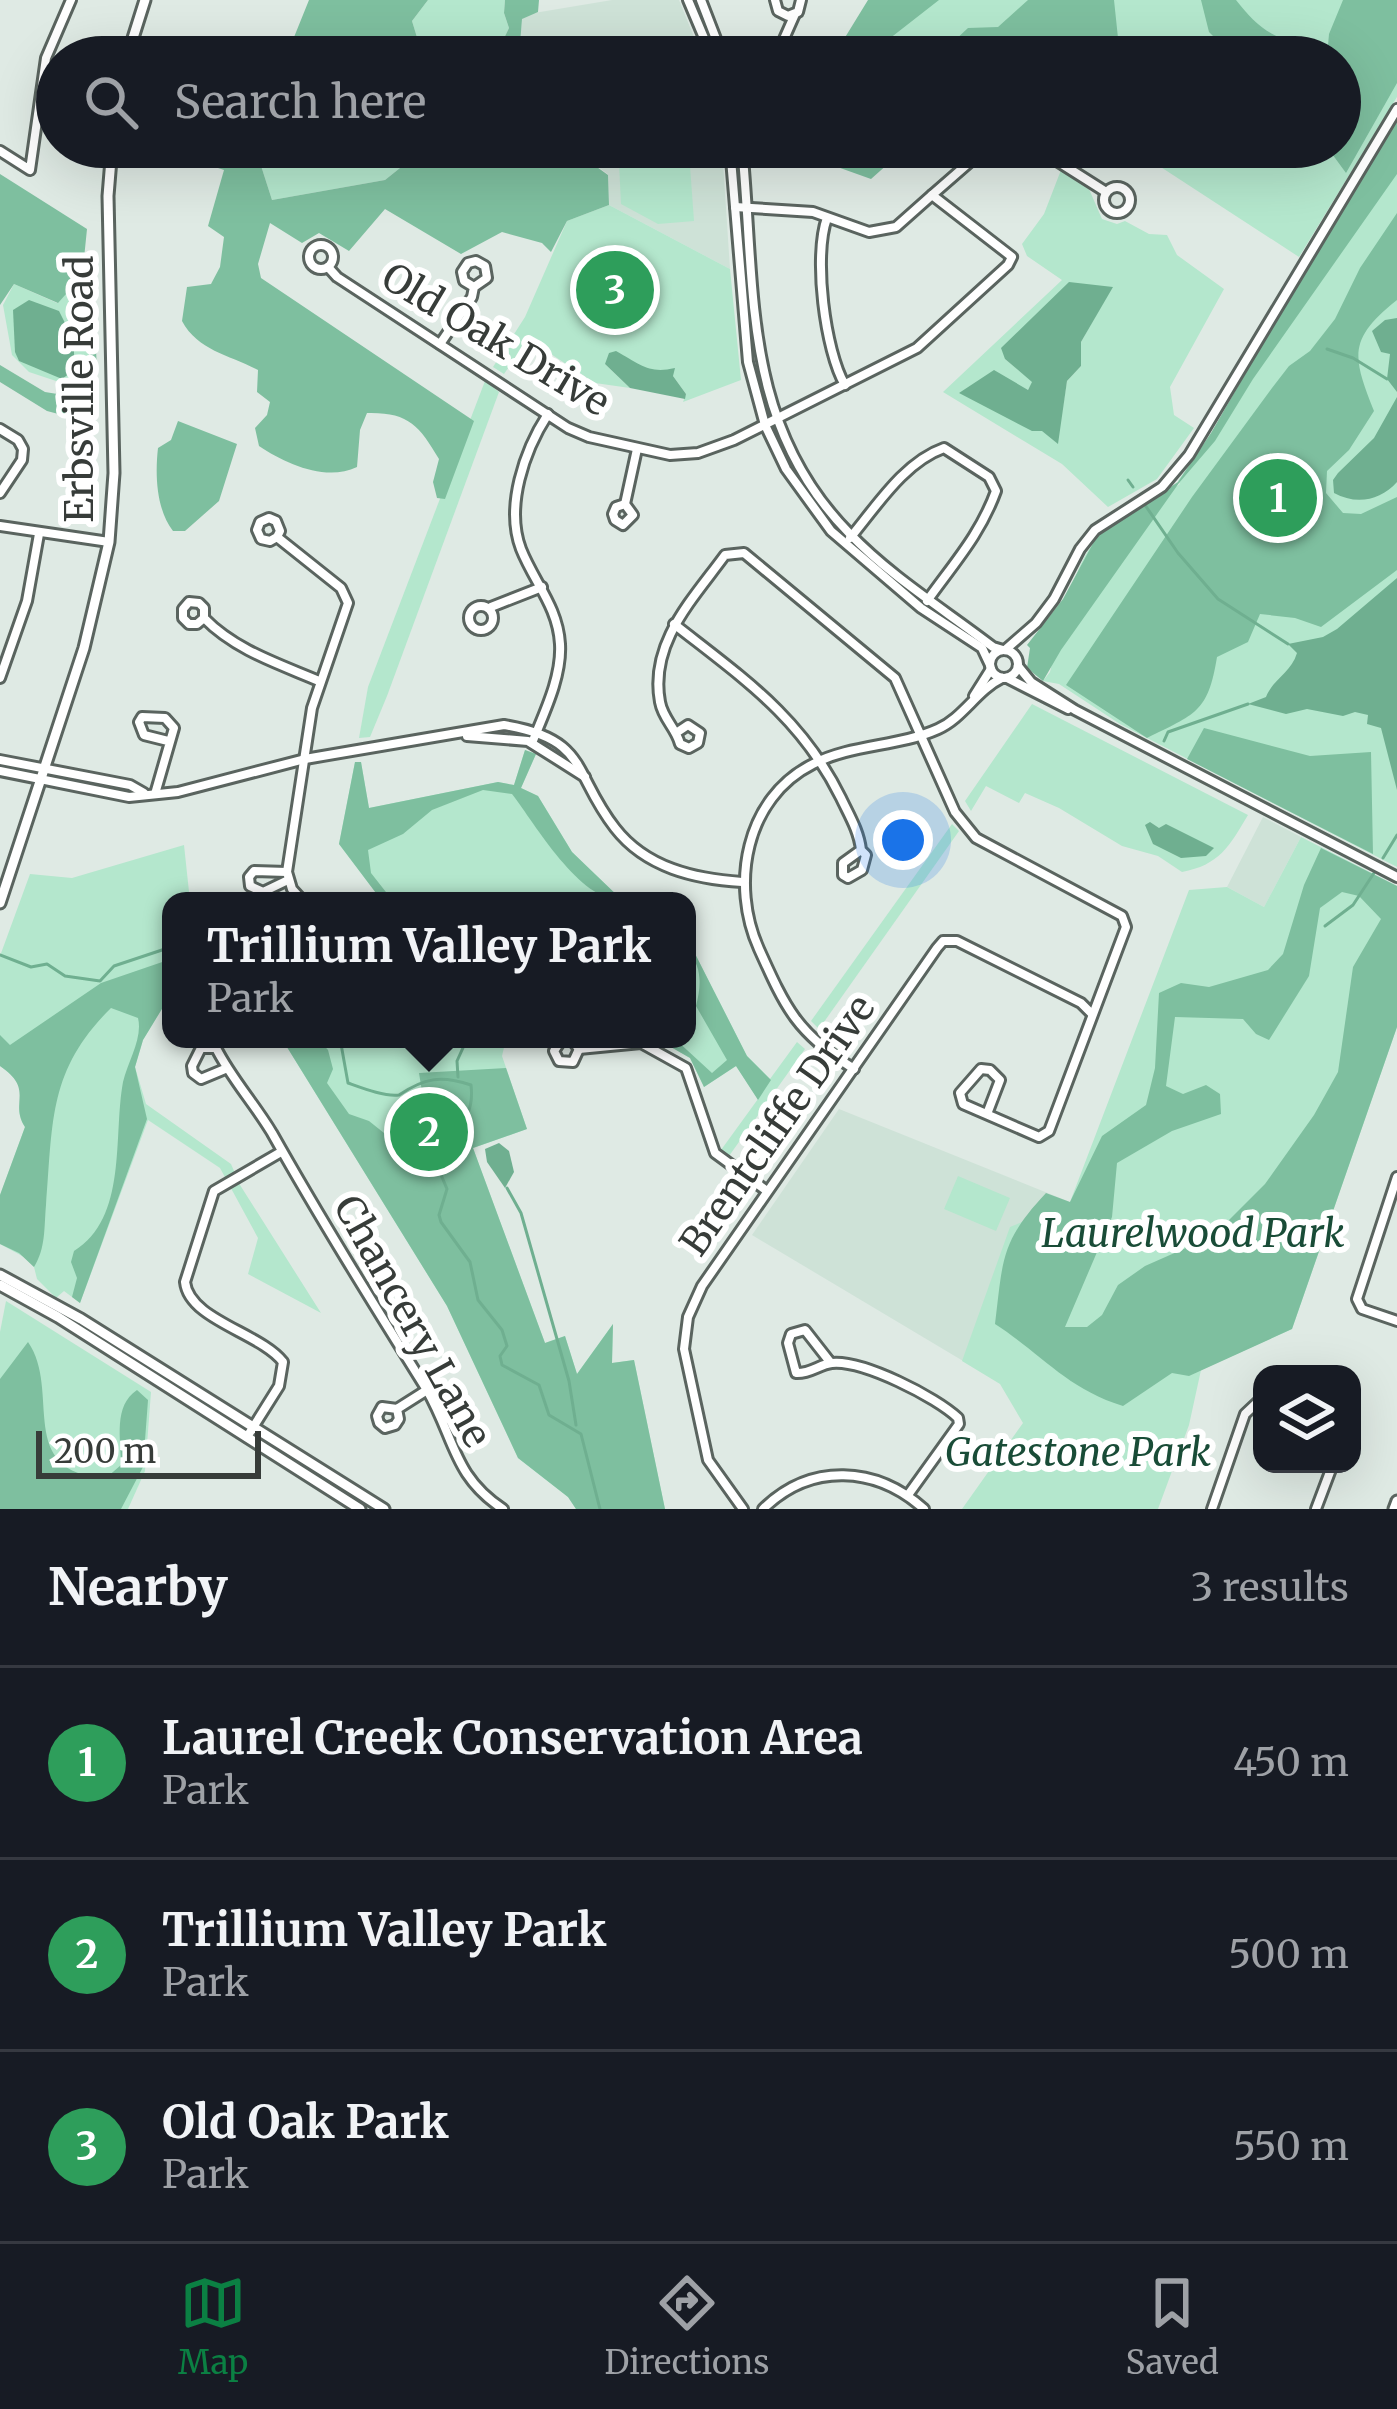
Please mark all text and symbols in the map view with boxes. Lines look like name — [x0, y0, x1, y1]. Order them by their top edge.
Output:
search box — [36, 36, 1361, 168]
icon: search — [78, 69, 144, 135]
text: Search here — [174, 74, 426, 130]
pin: 3 — [576, 245, 654, 335]
street label: Old Oak Drive — [373, 252, 618, 427]
street label: Erbsville Road — [55, 255, 104, 523]
pin: 1 — [1239, 453, 1317, 543]
your location — [873, 810, 933, 870]
popup — [162, 892, 696, 1048]
text: Trillium Valley Park — [207, 918, 651, 974]
text: Park — [207, 974, 294, 1023]
street label: Brentcliffe Drive — [669, 985, 886, 1265]
pin: 2 — [390, 1087, 468, 1177]
street label: Chancery Lane — [323, 1187, 502, 1456]
park label: Laurelwood Park — [1041, 1209, 1345, 1258]
map controls — [1253, 1365, 1361, 1473]
button: layers — [1253, 1365, 1361, 1473]
scale bar — [36, 1425, 261, 1478]
park label: Gatestone Park — [945, 1428, 1211, 1477]
text: 200 m — [54, 1431, 156, 1472]
text: Nearby — [48, 1555, 228, 1619]
text: 3 results — [1191, 1563, 1349, 1612]
text: Laurel Creek Conservation Area — [162, 1710, 863, 1766]
text: 1 — [78, 1738, 96, 1787]
text: 450 m — [1233, 1738, 1349, 1787]
text: Park — [162, 1766, 249, 1815]
text: Trillium Valley Park — [162, 1902, 606, 1958]
text: 2 — [76, 1930, 98, 1979]
text: 500 m — [1228, 1930, 1349, 1979]
text: Park — [162, 1958, 249, 2007]
text: Old Oak Park — [162, 2094, 449, 2150]
text: 3 — [76, 2122, 98, 2171]
text: 550 m — [1233, 2122, 1349, 2171]
text: Park — [162, 2150, 249, 2199]
tab: Map — [178, 2270, 248, 2383]
tab: Directions — [604, 2270, 769, 2383]
tab: Saved — [1125, 2270, 1219, 2383]

